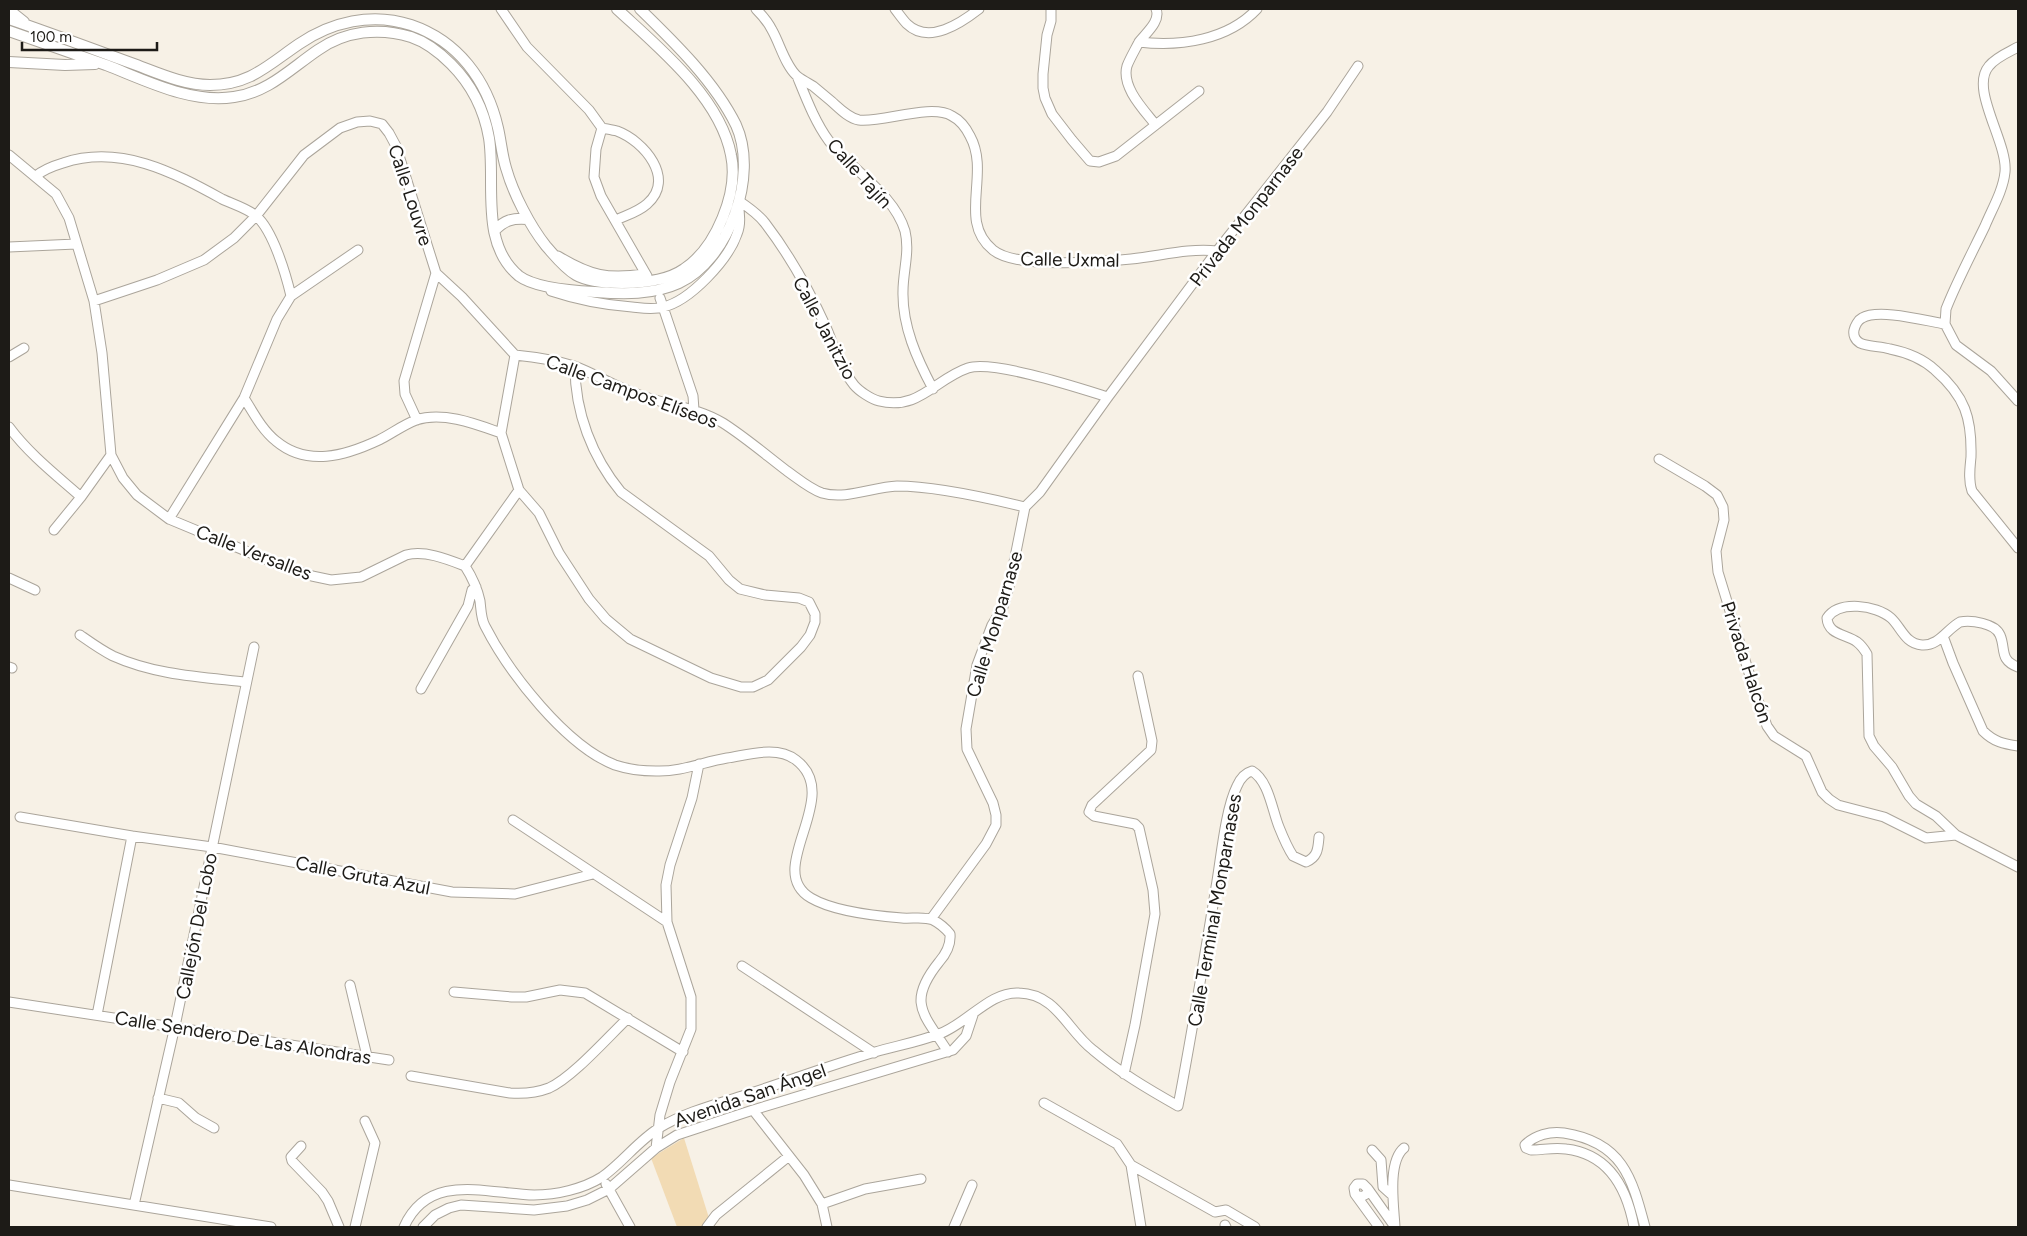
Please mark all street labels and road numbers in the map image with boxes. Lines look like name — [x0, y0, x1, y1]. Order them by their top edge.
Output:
street label: Calle Tajín — [822, 134, 897, 213]
street label: Calle Louvre — [383, 142, 438, 249]
street label: Privada Monparnase — [1185, 142, 1308, 291]
street label: Calle Uxmal — [1020, 247, 1120, 272]
street label: Calle Janitzio — [788, 273, 861, 384]
street label: Calle Campos Elíseos — [543, 350, 721, 433]
street label: Calle Versalles — [193, 520, 315, 585]
street label: Calle Monparnase — [961, 548, 1028, 700]
street label: Privada Halcón — [1716, 598, 1777, 726]
street label: Calle Terminal Monparnases — [1183, 792, 1246, 1028]
street label: Callejón Del Lobo — [171, 851, 222, 1001]
street label: Calle Gruta Azul — [294, 851, 432, 900]
street label: Calle Sendero De Las Alondras — [113, 1006, 373, 1069]
street label: Avenida San Ángel — [671, 1059, 829, 1132]

